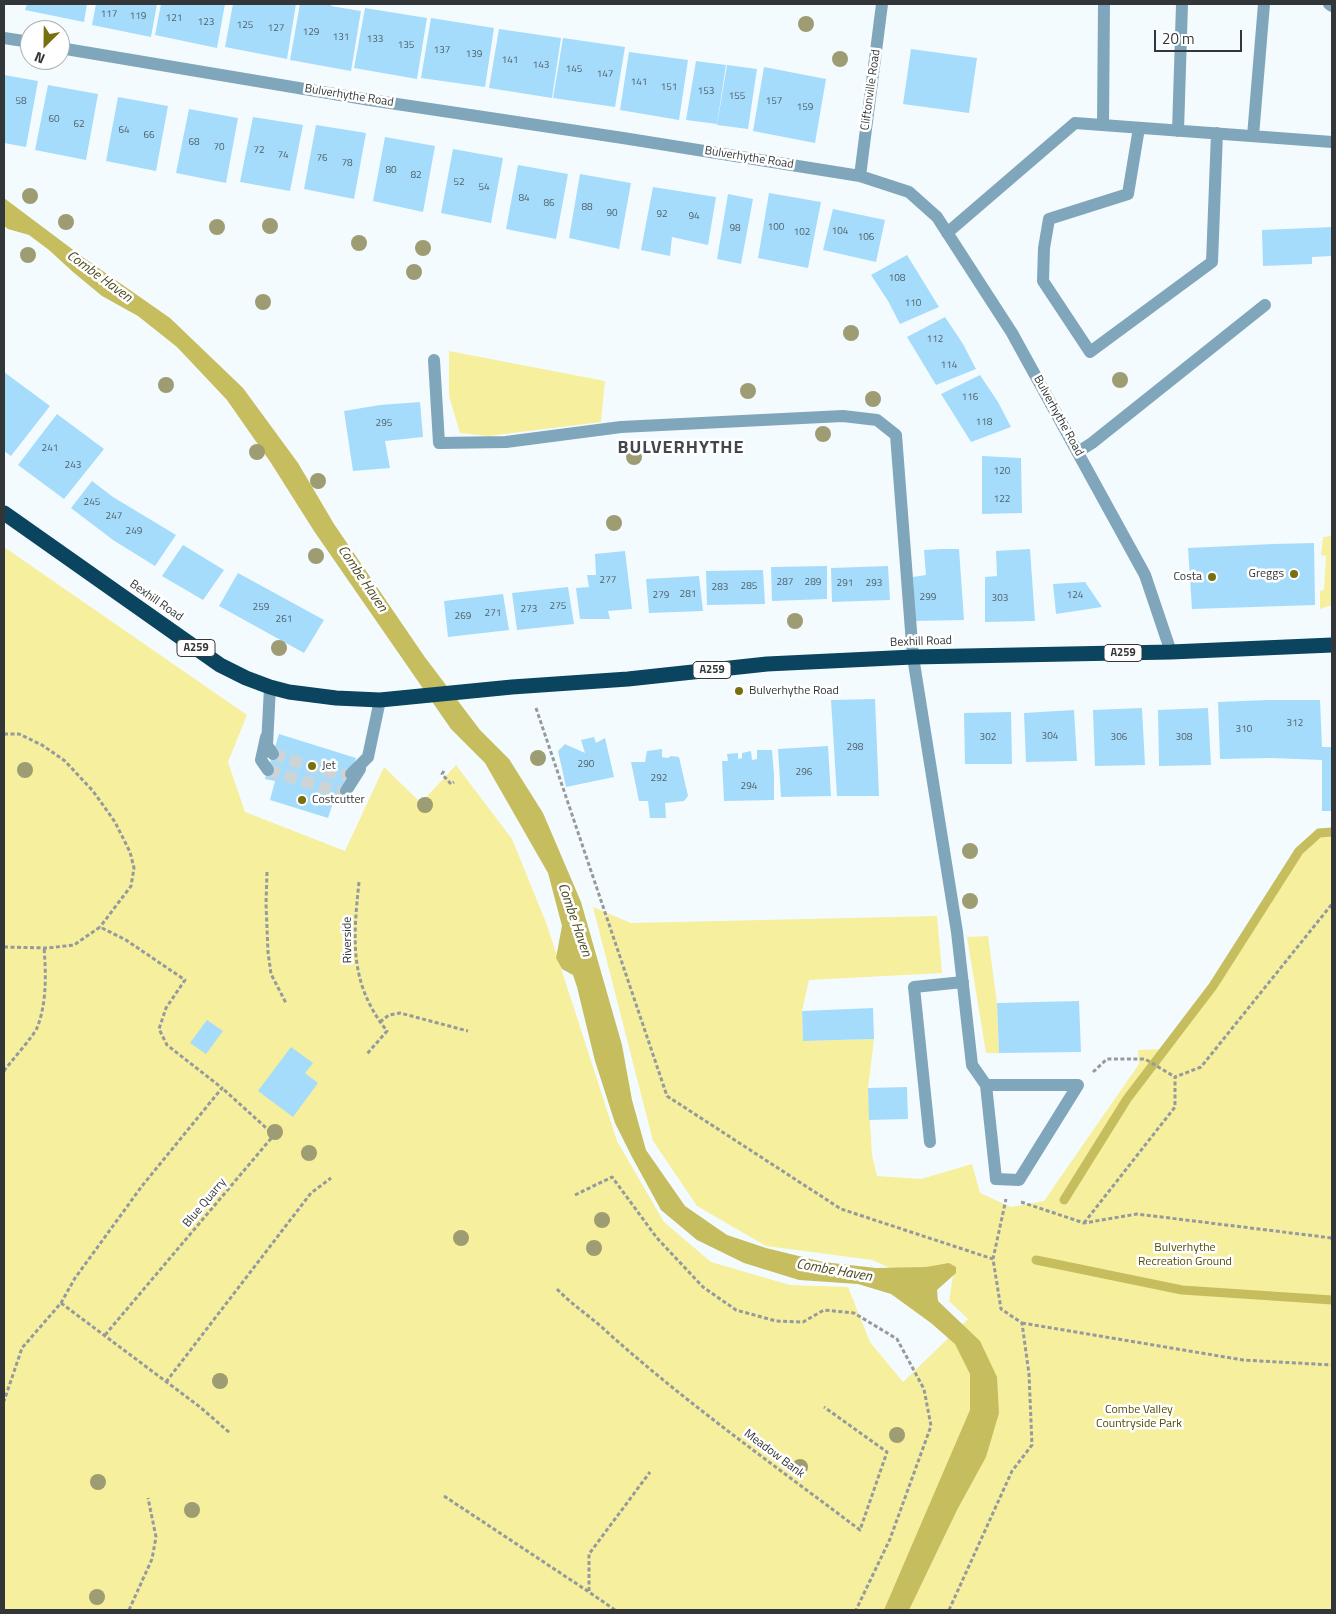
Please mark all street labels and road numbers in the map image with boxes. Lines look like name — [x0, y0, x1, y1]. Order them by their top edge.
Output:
street label: Cliftonville Road — [858, 49, 884, 131]
street label: Bulverhythe Road — [303, 82, 395, 110]
street label: Bulverhythe Road — [703, 144, 795, 172]
street label: Bulverhythe Road — [1030, 373, 1086, 459]
street label: Bexhill Road — [126, 577, 186, 625]
street label: Bexhill Road — [890, 634, 952, 650]
road number: A259 — [177, 640, 215, 656]
road number: A259 — [1104, 644, 1142, 661]
road number: A259 — [693, 662, 731, 678]
street label: Riverside — [340, 917, 356, 963]
street label: Blue Quarry — [180, 1176, 230, 1230]
street label: Meadow Bank — [741, 1427, 807, 1481]

